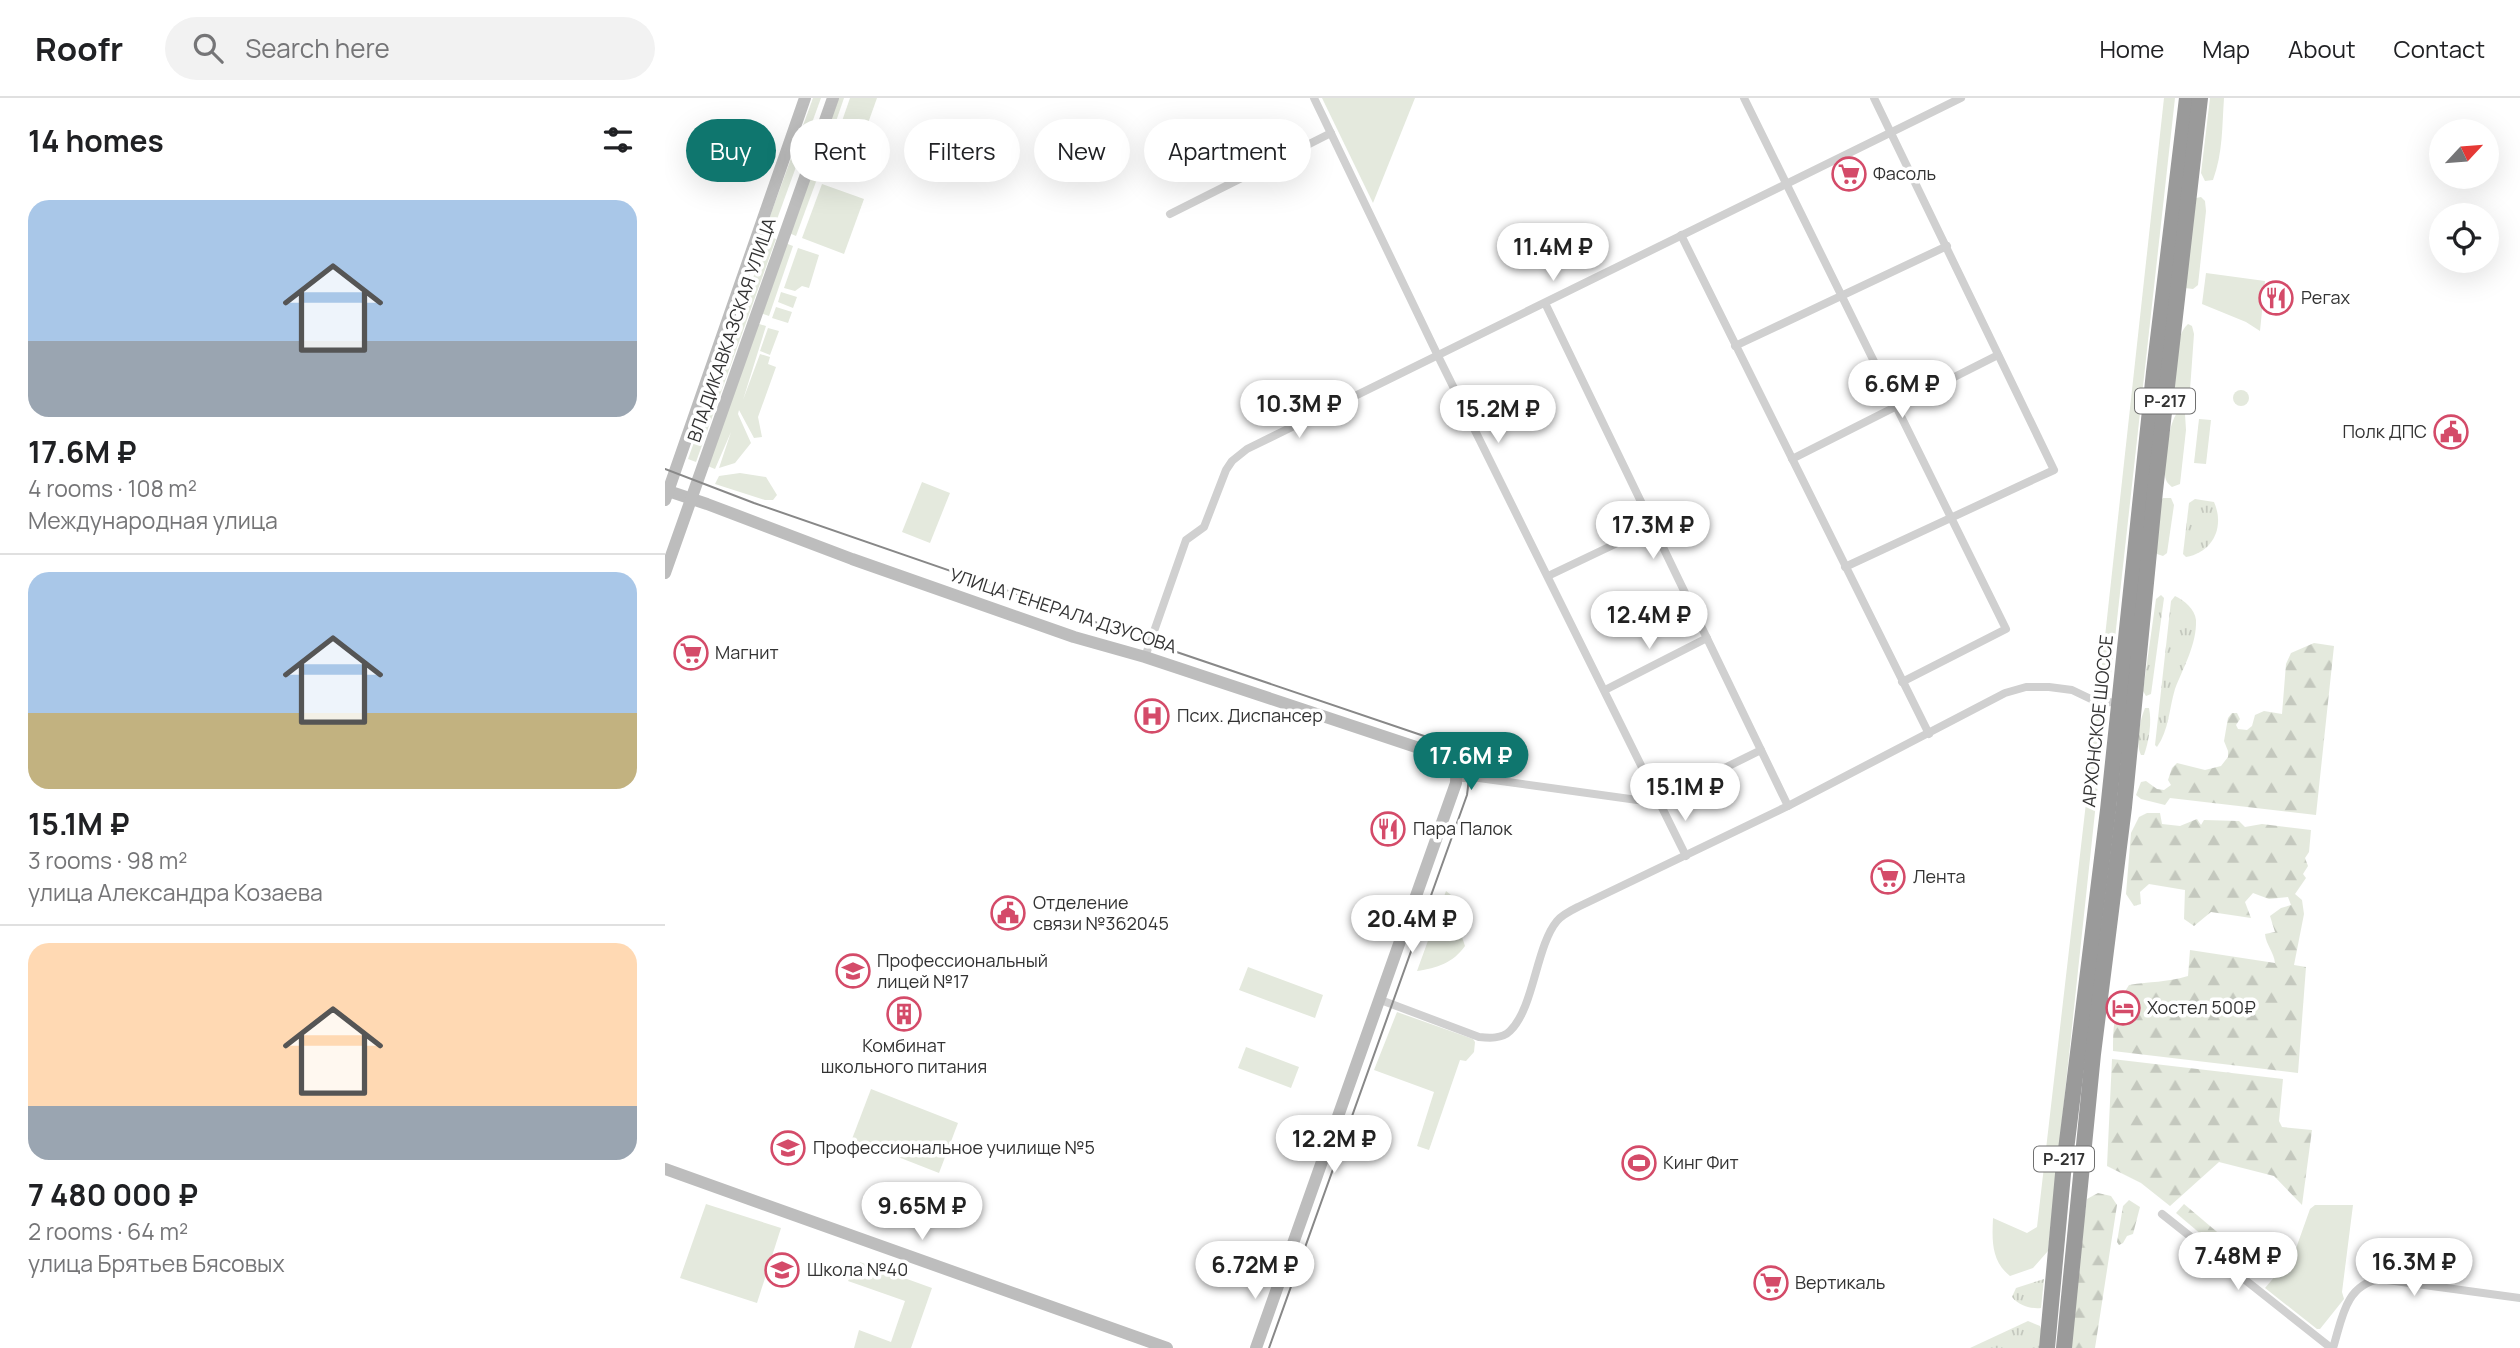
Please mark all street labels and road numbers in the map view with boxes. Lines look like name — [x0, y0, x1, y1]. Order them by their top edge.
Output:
street label: ВЛАДИКАВКАЗСКАЯ УЛИЦА — [681, 214, 781, 445]
road number: Р-217 — [2135, 388, 2195, 414]
street label: УЛИЦА ГЕНЕРАЛА ДЗУСОВА — [947, 562, 1181, 658]
street label: АРХОНСКОЕ ШОССЕ — [2076, 634, 2118, 808]
road number: Р-217 — [2034, 1147, 2094, 1172]

